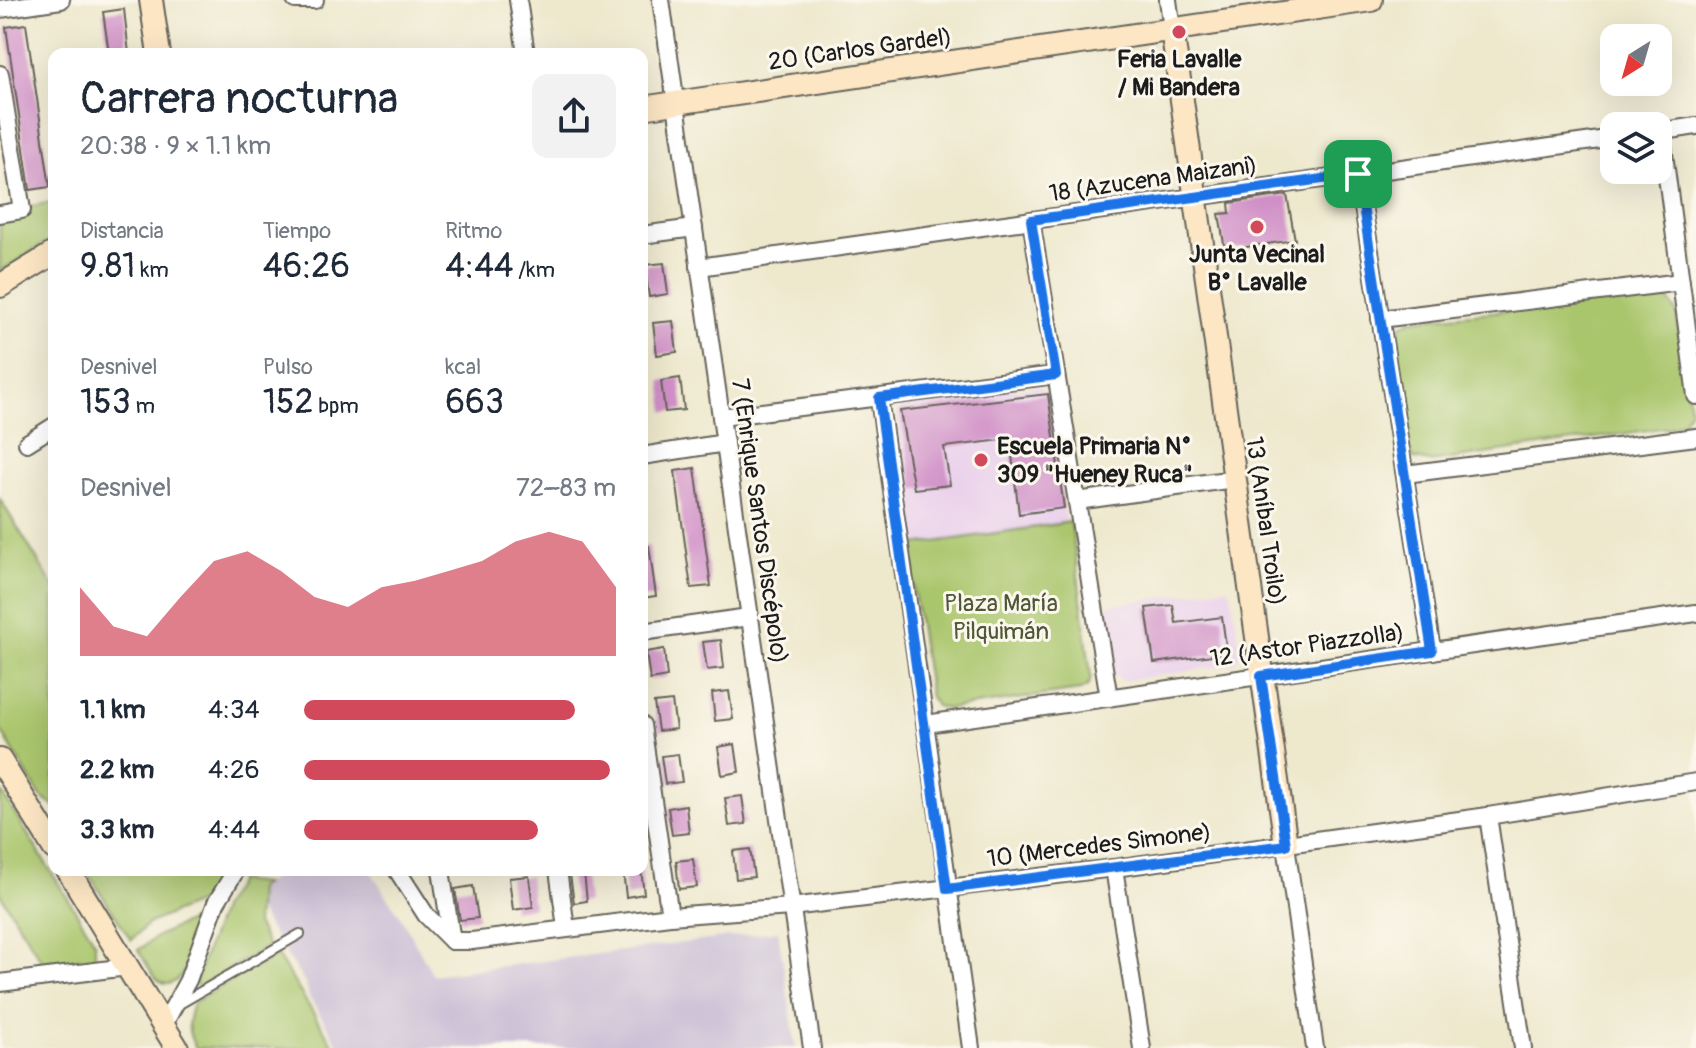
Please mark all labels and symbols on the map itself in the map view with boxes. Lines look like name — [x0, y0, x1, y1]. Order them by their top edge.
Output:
street label: 20 (Carlos Gardel) — [767, 22, 954, 77]
marker: Feria Lavalle / Mi Bandera — [1170, 23, 1188, 41]
north arrow — [1600, 24, 1672, 96]
place label: Feria Lavalle / Mi Bandera — [1117, 45, 1243, 102]
pin — [1324, 140, 1392, 208]
street label: 18 (Azucena Maizani) — [1047, 151, 1259, 208]
marker: Junta Vecinal B° Lavalle — [1248, 218, 1266, 236]
place label: Junta Vecinal B° Lavalle — [1189, 240, 1325, 297]
street label: 7 (Enrique Santos Discépolo) — [725, 377, 794, 665]
place label: Escuela Primaria N° 309 "Hueney Ruca" — [997, 432, 1193, 489]
street label: 13 (Aníbal Troilo) — [1239, 435, 1292, 607]
marker: Escuela Primaria N° 309 "Hueney Ruca" — [972, 451, 990, 469]
park label: Plaza María Pilquimán — [944, 589, 1058, 646]
street label: 12 (Astor Piazzolla) — [1208, 618, 1406, 673]
street label: 10 (Mercedes Simone) — [985, 817, 1213, 874]

